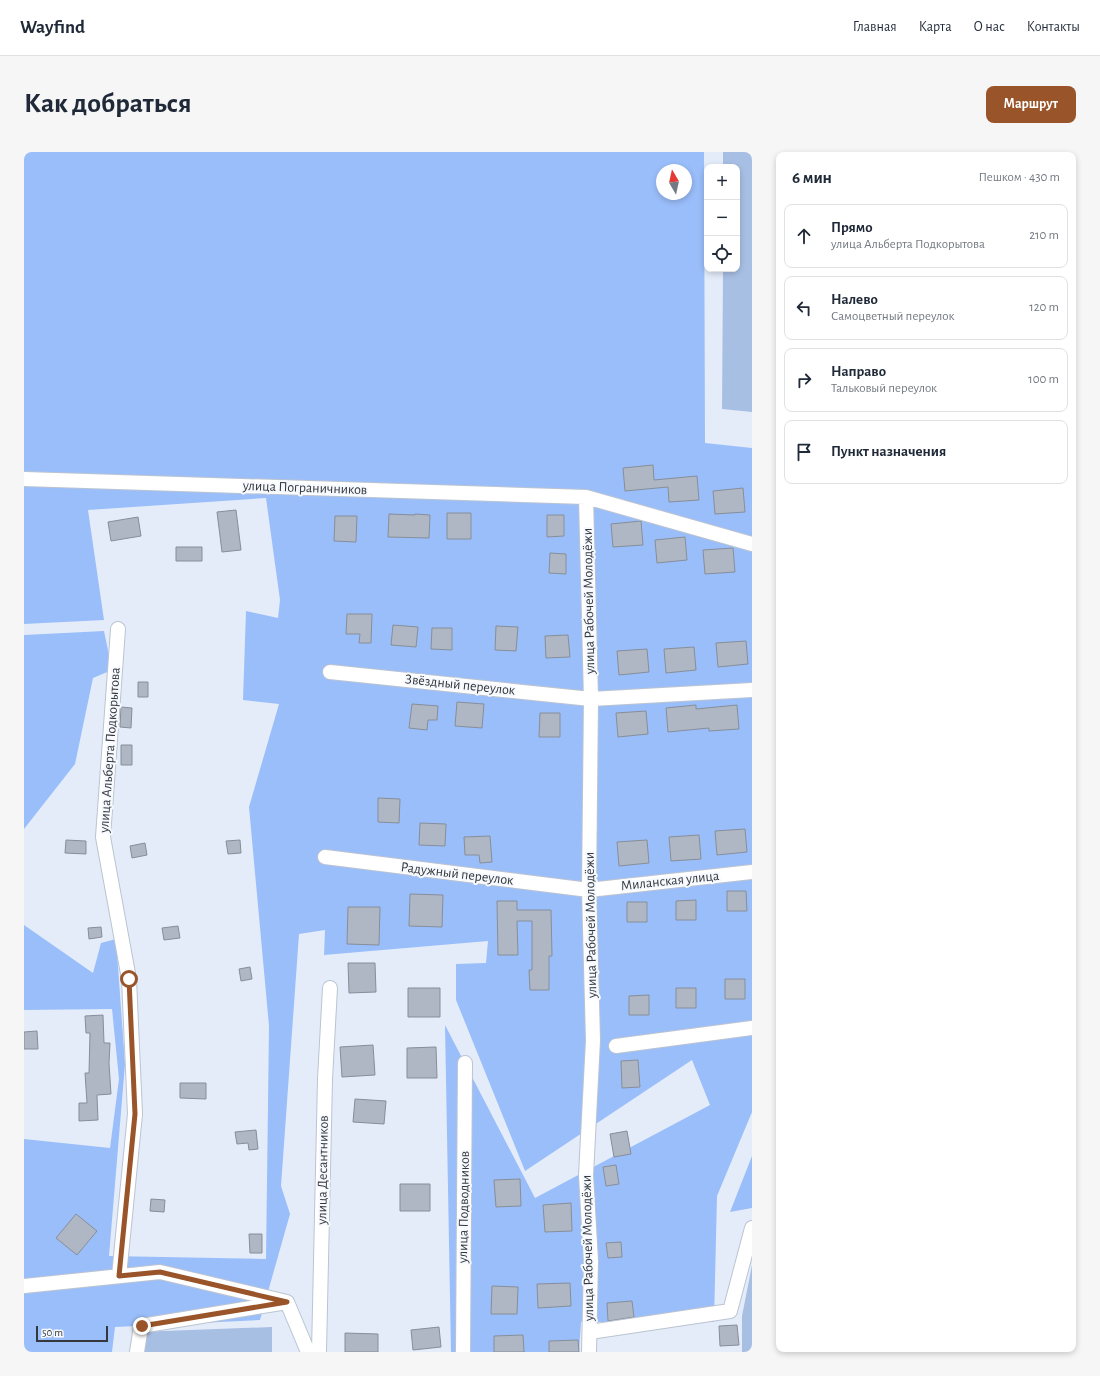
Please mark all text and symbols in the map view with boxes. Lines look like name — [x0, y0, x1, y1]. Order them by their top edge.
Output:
text: Wayfind — [20, 18, 85, 37]
text: Главная — [853, 20, 897, 34]
text: Карта — [919, 20, 952, 34]
text: О нас — [974, 20, 1005, 34]
text: Контакты — [1027, 20, 1080, 34]
button: Маршрут — [986, 86, 1076, 123]
text: Как добраться — [24, 90, 192, 118]
north arrow — [656, 164, 692, 200]
map controls — [704, 164, 740, 272]
button: + — [704, 164, 740, 200]
text: 6 мин — [792, 169, 832, 186]
text: Пешком · 430 m — [978, 171, 1060, 184]
button: − — [704, 200, 740, 236]
text: Прямо — [831, 220, 873, 235]
icon: ahead — [793, 225, 815, 247]
text: 210 m — [1029, 229, 1059, 242]
button: locate — [704, 236, 740, 272]
text: улица Альберта Подкорытова — [831, 238, 985, 251]
text: Налево — [831, 292, 878, 307]
icon: left — [793, 297, 815, 319]
text: 120 m — [1029, 301, 1059, 314]
text: Самоцветный переулок — [831, 310, 954, 323]
text: Направо — [831, 364, 886, 379]
icon: right — [793, 369, 815, 391]
text: 100 m — [1028, 373, 1059, 386]
text: Тальковый переулок — [831, 382, 937, 395]
icon: arrive — [793, 441, 815, 463]
text: Пункт назначения — [831, 444, 946, 459]
street label: улица Пограничников — [242, 479, 367, 497]
street label: улица Рабочей Молодёжи — [581, 528, 597, 675]
street label: улица Альберта Подкорытова — [97, 666, 123, 834]
street label: Звёздный переулок — [404, 672, 516, 698]
street label: улица Рабочей Молодёжи — [583, 852, 599, 999]
street label: Радужный переулок — [400, 860, 515, 888]
street label: Миланская улица — [620, 869, 721, 893]
route start — [120, 970, 138, 988]
street label: улица Десантников — [315, 1115, 331, 1226]
street label: улица Подводников — [456, 1151, 472, 1264]
street label: улица Рабочей Молодёжи — [580, 1175, 596, 1322]
route end — [133, 1317, 151, 1335]
scale bar — [36, 1324, 108, 1343]
text: 50 m — [42, 1327, 63, 1338]

